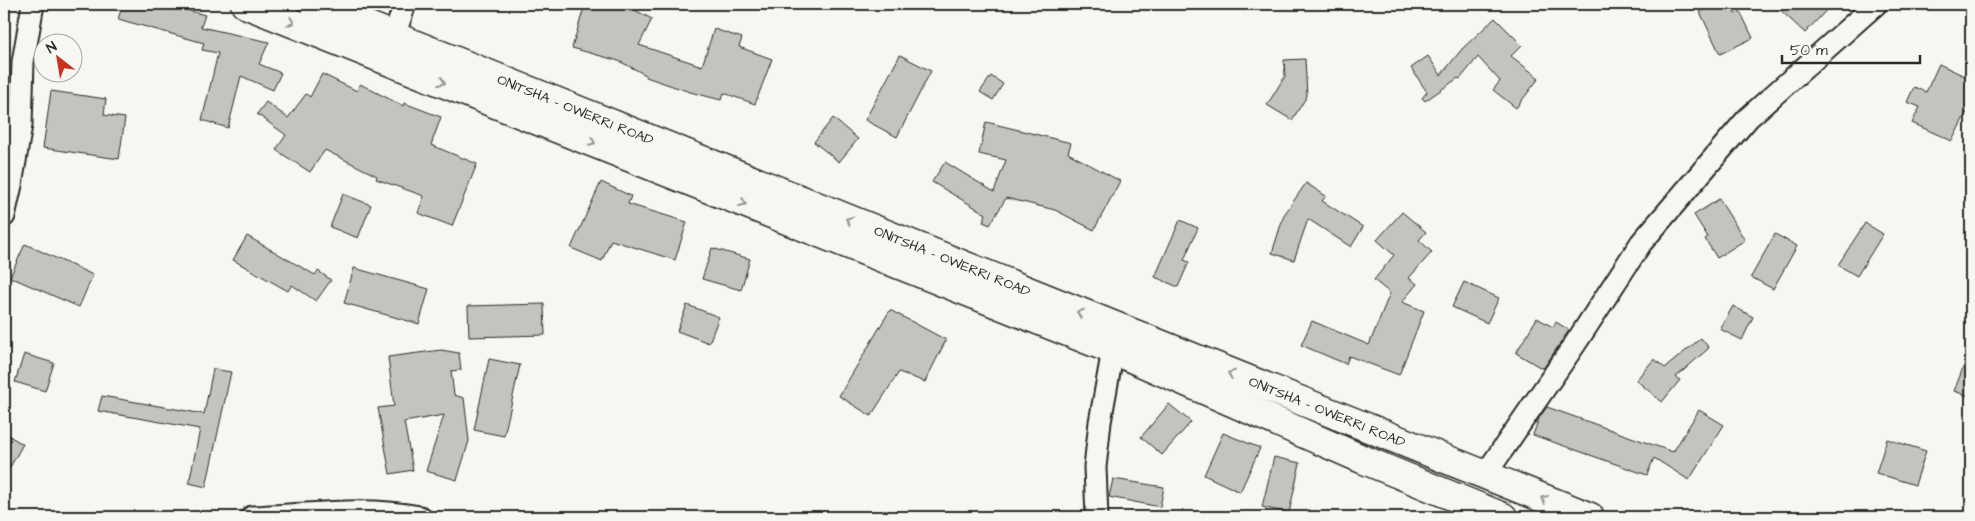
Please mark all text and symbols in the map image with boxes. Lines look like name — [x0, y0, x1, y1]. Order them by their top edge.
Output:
one-way arrow — [286, 16, 295, 26]
north arrow — [32, 32, 82, 82]
scale bar — [1782, 32, 1920, 64]
text: N — [43, 37, 61, 59]
text: 50 m — [1790, 40, 1828, 61]
street label: ONITSHA - OWERRI ROAD — [494, 70, 656, 151]
one-way arrow — [437, 76, 445, 86]
one-way arrow — [588, 137, 596, 147]
one-way arrow — [739, 197, 747, 207]
one-way arrow — [845, 215, 853, 225]
street label: ONITSHA - OWERRI ROAD — [871, 221, 1033, 302]
one-way arrow — [1076, 309, 1085, 319]
one-way arrow — [1227, 370, 1236, 380]
street label: ONITSHA - OWERRI ROAD — [1246, 372, 1408, 453]
one-way arrow — [1541, 495, 1549, 505]

